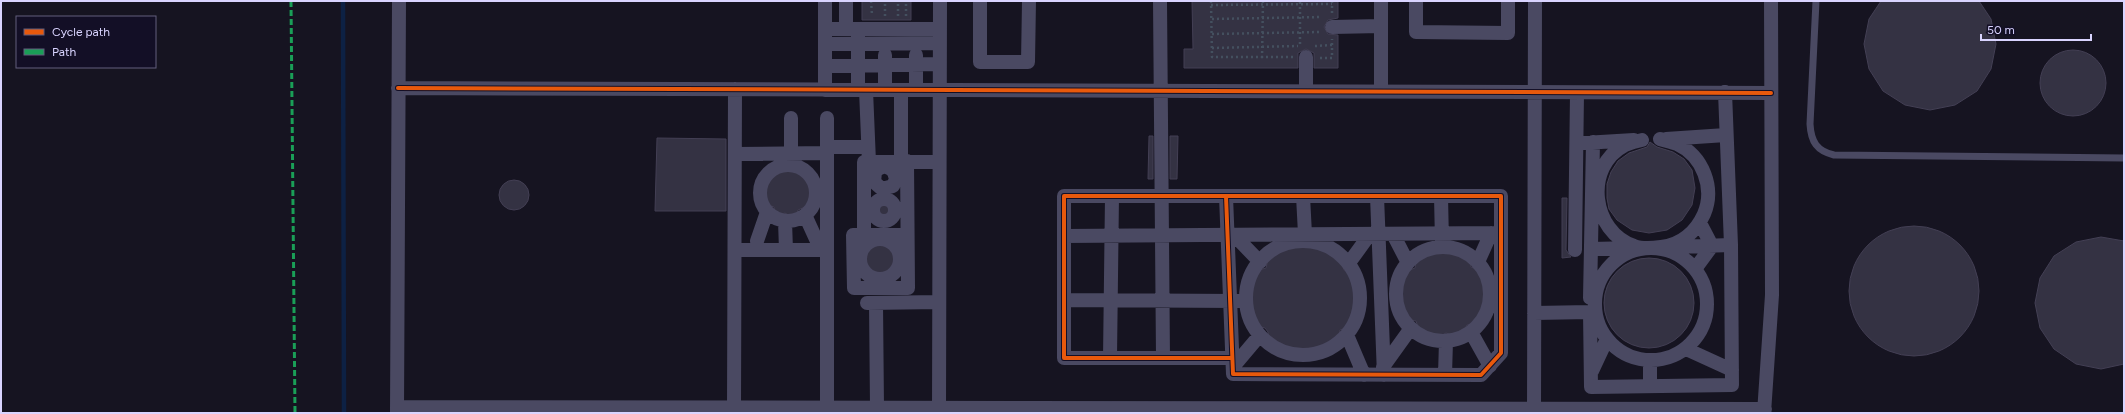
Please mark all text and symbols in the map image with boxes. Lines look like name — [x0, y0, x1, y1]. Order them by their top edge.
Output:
legend — [16, 16, 156, 68]
scale bar — [1981, 16, 2091, 42]
text: 50 m — [1987, 23, 2015, 37]
text: Cycle path — [52, 25, 110, 39]
text: Path — [52, 45, 76, 59]

